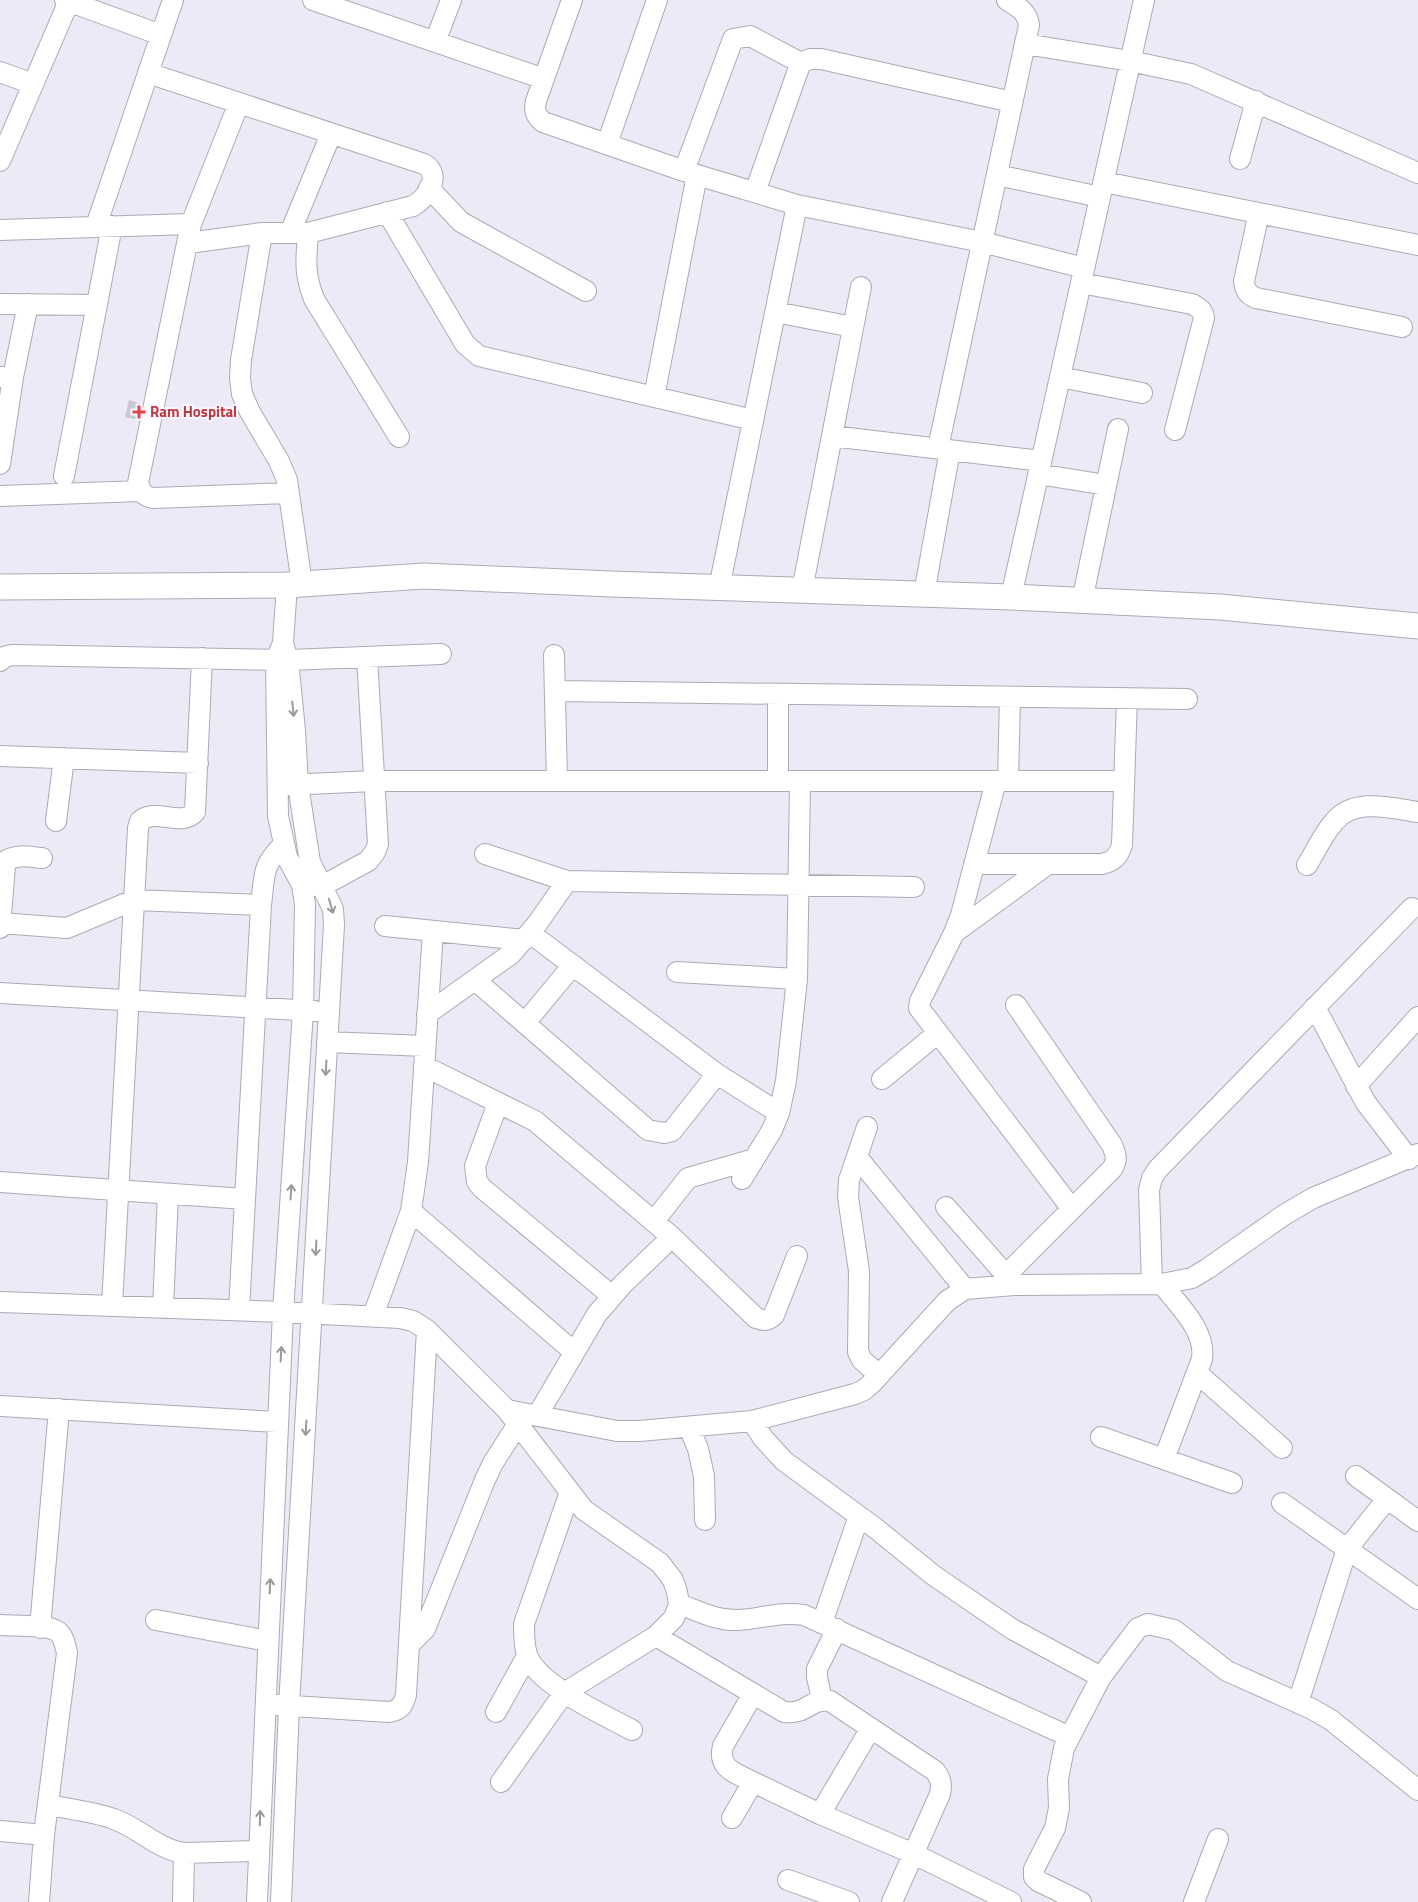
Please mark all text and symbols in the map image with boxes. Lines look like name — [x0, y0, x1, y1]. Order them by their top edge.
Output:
place label: Ram Hospital — [150, 400, 237, 423]
marker: Ram Hospital — [132, 405, 146, 419]
one-way arrow — [288, 700, 298, 716]
one-way arrow — [327, 898, 336, 914]
one-way arrow — [321, 1060, 330, 1076]
one-way arrow — [286, 1184, 295, 1200]
one-way arrow — [312, 1240, 321, 1256]
one-way arrow — [276, 1346, 285, 1362]
one-way arrow — [301, 1419, 310, 1435]
one-way arrow — [265, 1578, 275, 1594]
one-way arrow — [256, 1811, 265, 1827]

